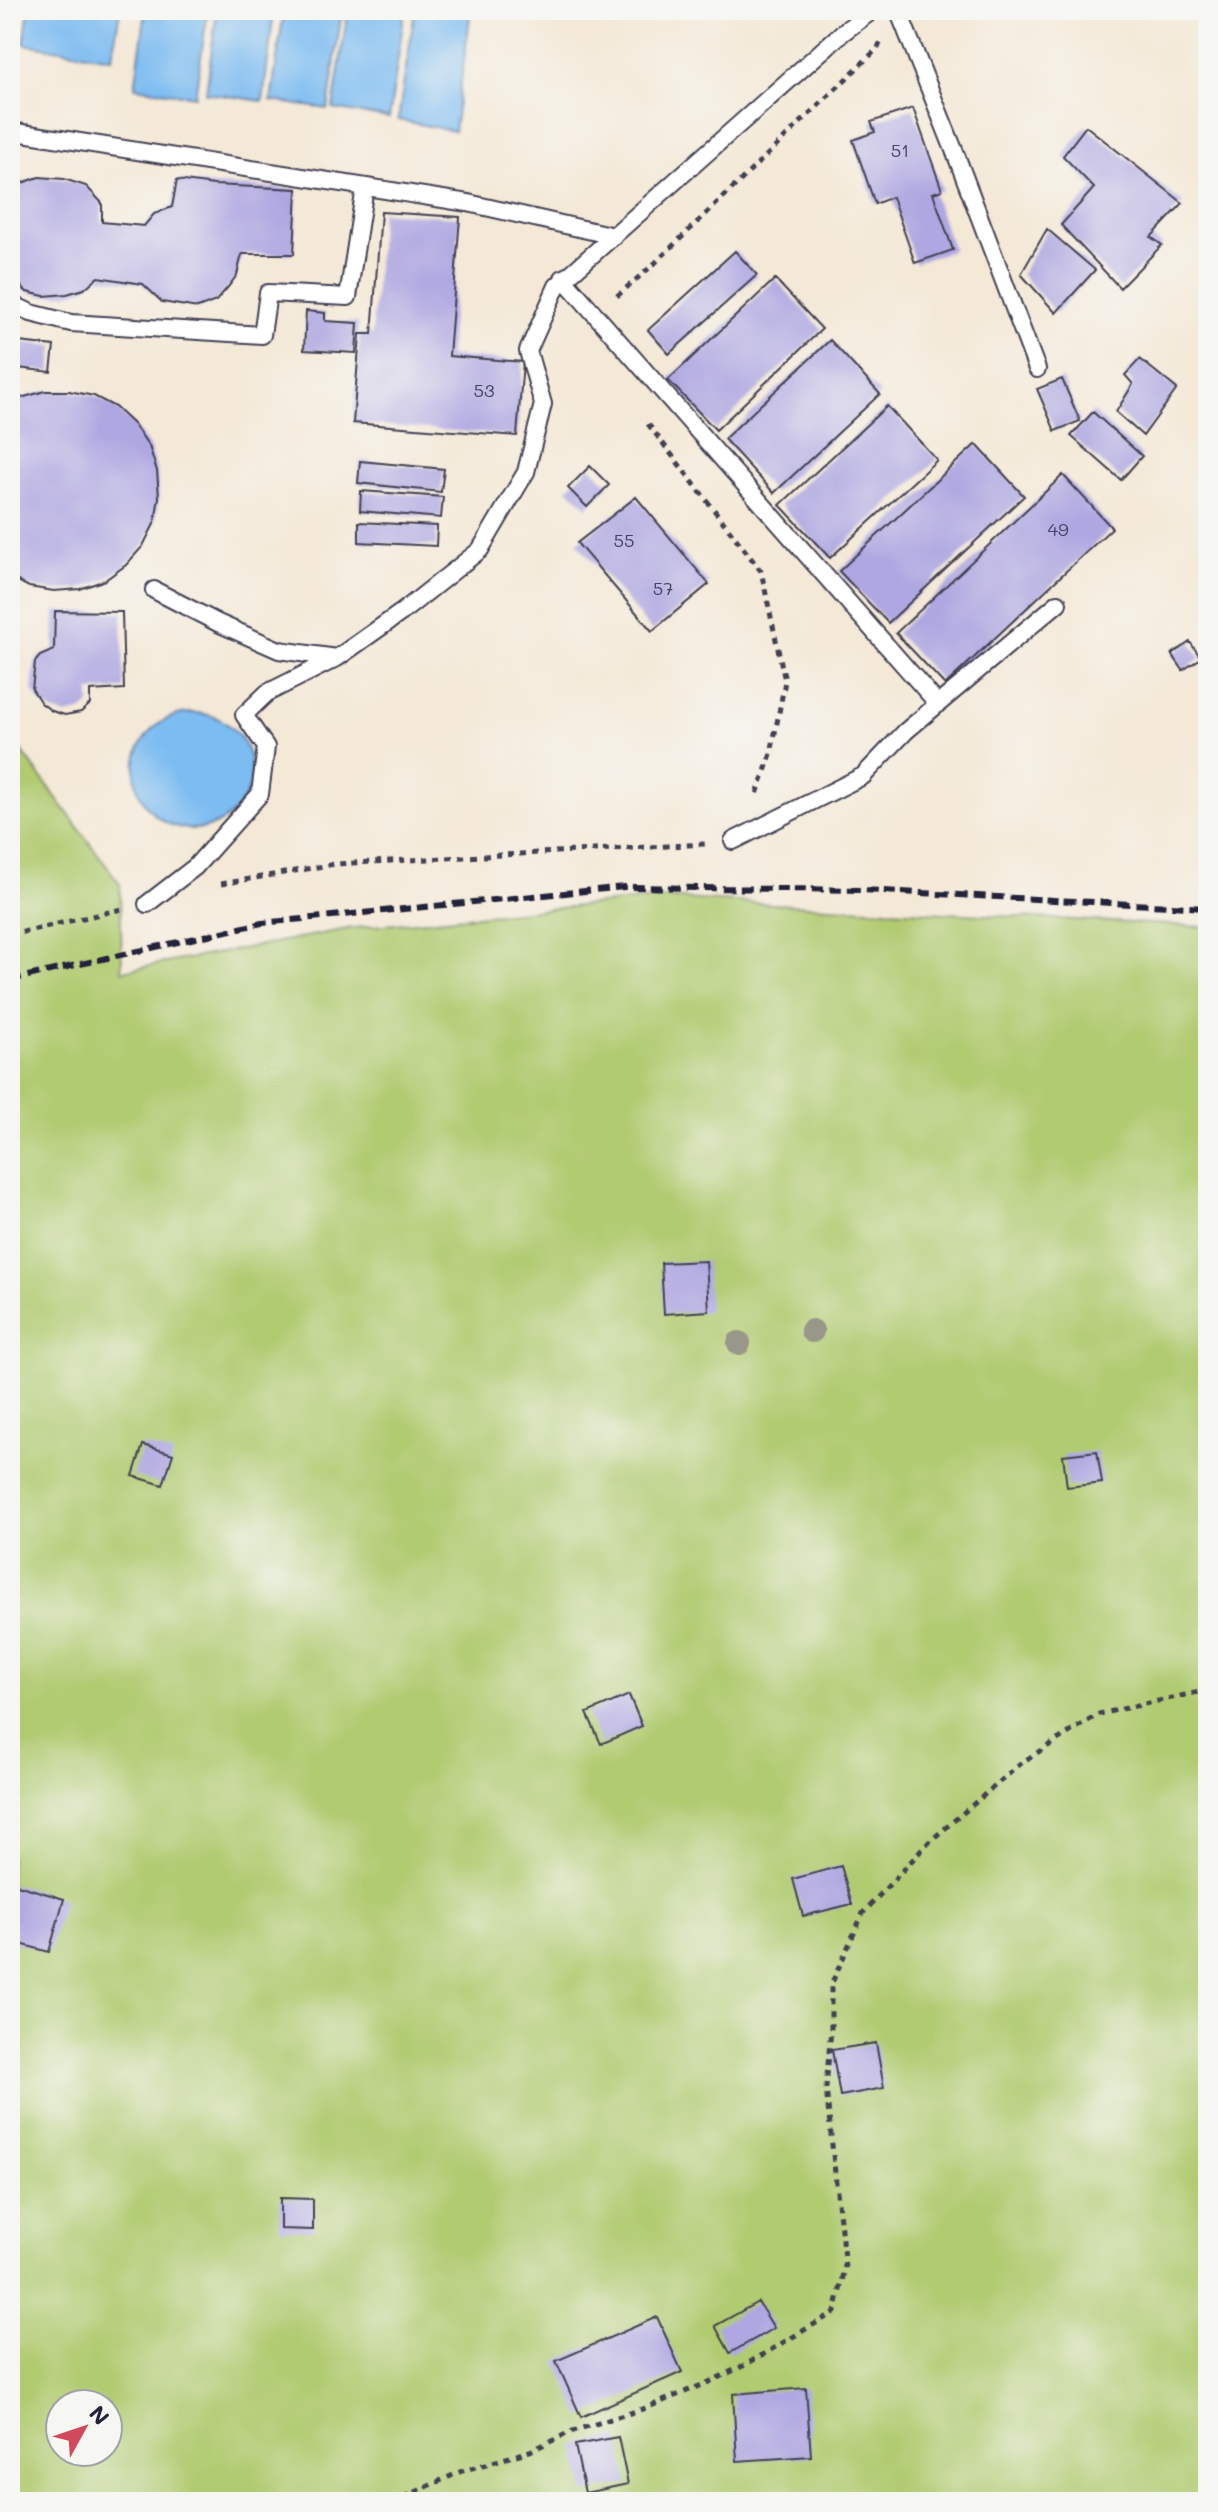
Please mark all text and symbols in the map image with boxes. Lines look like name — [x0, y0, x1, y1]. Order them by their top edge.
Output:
house number: 51 — [891, 138, 909, 162]
house number: 53 — [473, 378, 495, 402]
house number: 49 — [1047, 517, 1069, 541]
house number: 55 — [614, 528, 635, 552]
house number: 57 — [653, 576, 673, 600]
north arrow — [44, 2388, 124, 2468]
text: N — [83, 2399, 116, 2431]

